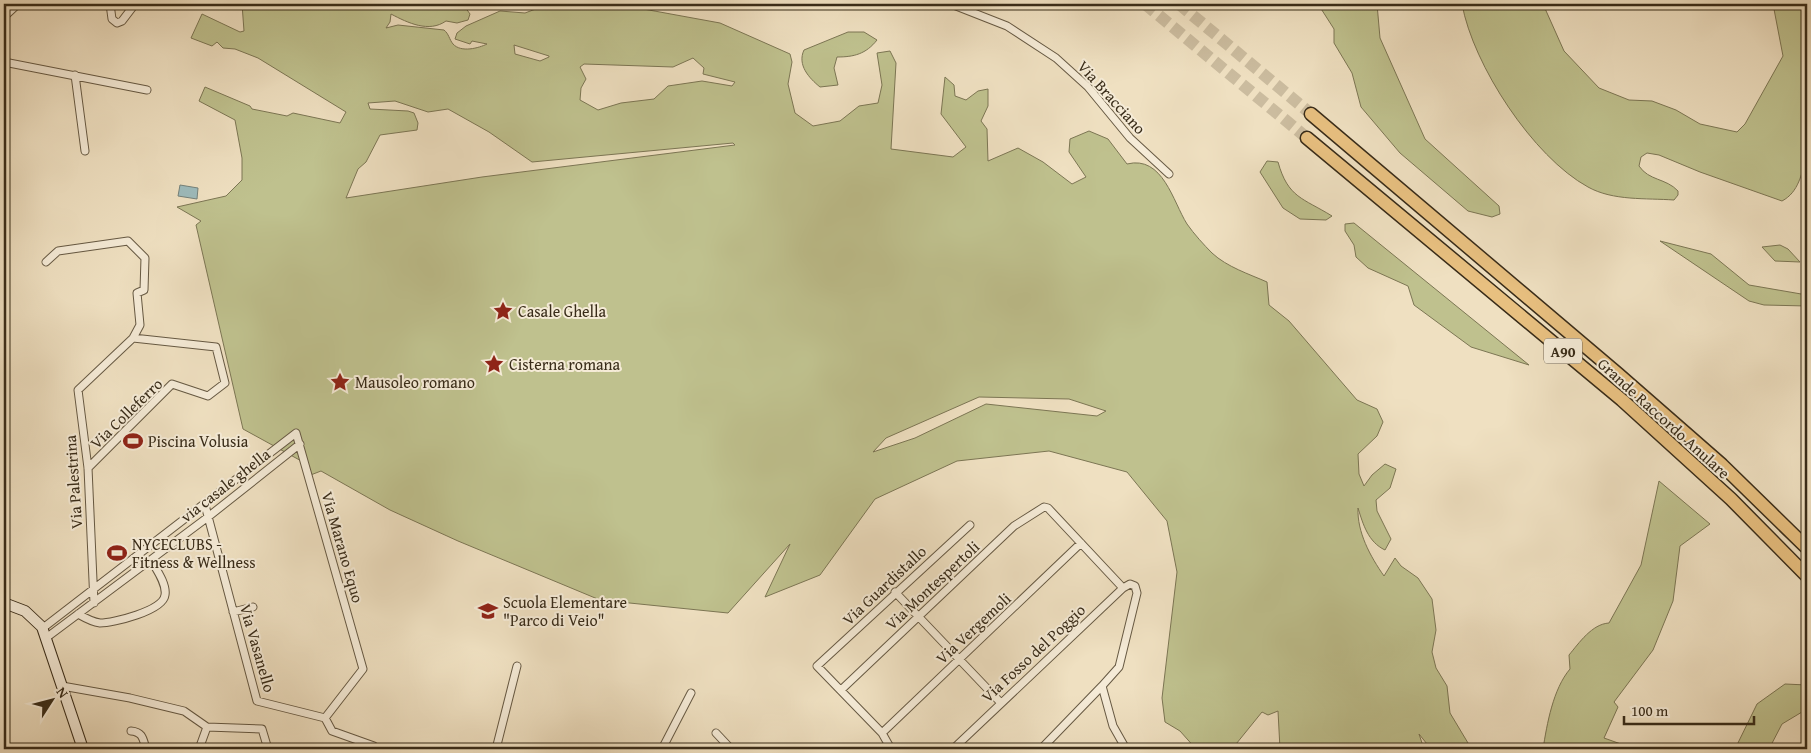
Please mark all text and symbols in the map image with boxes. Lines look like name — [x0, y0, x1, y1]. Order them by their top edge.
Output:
street label: Via Bracciano — [1072, 55, 1152, 139]
place label: Casale Ghella — [518, 299, 607, 323]
place icon: Casale Ghella — [492, 300, 514, 322]
road number: A90 — [1544, 338, 1582, 364]
place label: Cisterna romana — [509, 352, 620, 376]
street label: Grande Raccordo Anulare — [1592, 352, 1736, 484]
place icon: Cisterna romana — [483, 353, 505, 375]
place label: Mausoleo romano — [355, 370, 475, 394]
place icon: Mausoleo romano — [329, 371, 351, 393]
street label: Via Colleferro — [84, 372, 168, 454]
place label: Piscina Volusia — [148, 429, 249, 453]
sports icon: Piscina Volusia — [122, 430, 144, 452]
street label: Via Palestrina — [58, 434, 88, 530]
street label: via casale ghella — [175, 442, 276, 528]
street label: Via Marano Equo — [316, 489, 370, 605]
place label: NYCECLUBS - Fitness & Wellness — [132, 532, 256, 574]
street label: Via Montespertoli — [879, 534, 985, 635]
street label: Via Guardistallo — [836, 539, 932, 631]
sports icon: NYCECLUBS - Fitness & Wellness — [106, 542, 128, 564]
street label: Via Vergemoli — [930, 586, 1016, 669]
place label: Scuola Elementare "Parco di Veio" — [503, 590, 627, 632]
street label: Via Fosso del Poggio — [975, 598, 1091, 708]
school or university icon: Scuola Elementare "Parco di Veio" — [477, 600, 499, 622]
street label: Via Vasanello — [234, 601, 282, 695]
north arrow — [28, 676, 78, 726]
text: N — [52, 683, 74, 703]
scale bar — [1624, 693, 1754, 725]
text: 100 m — [1631, 700, 1669, 721]

